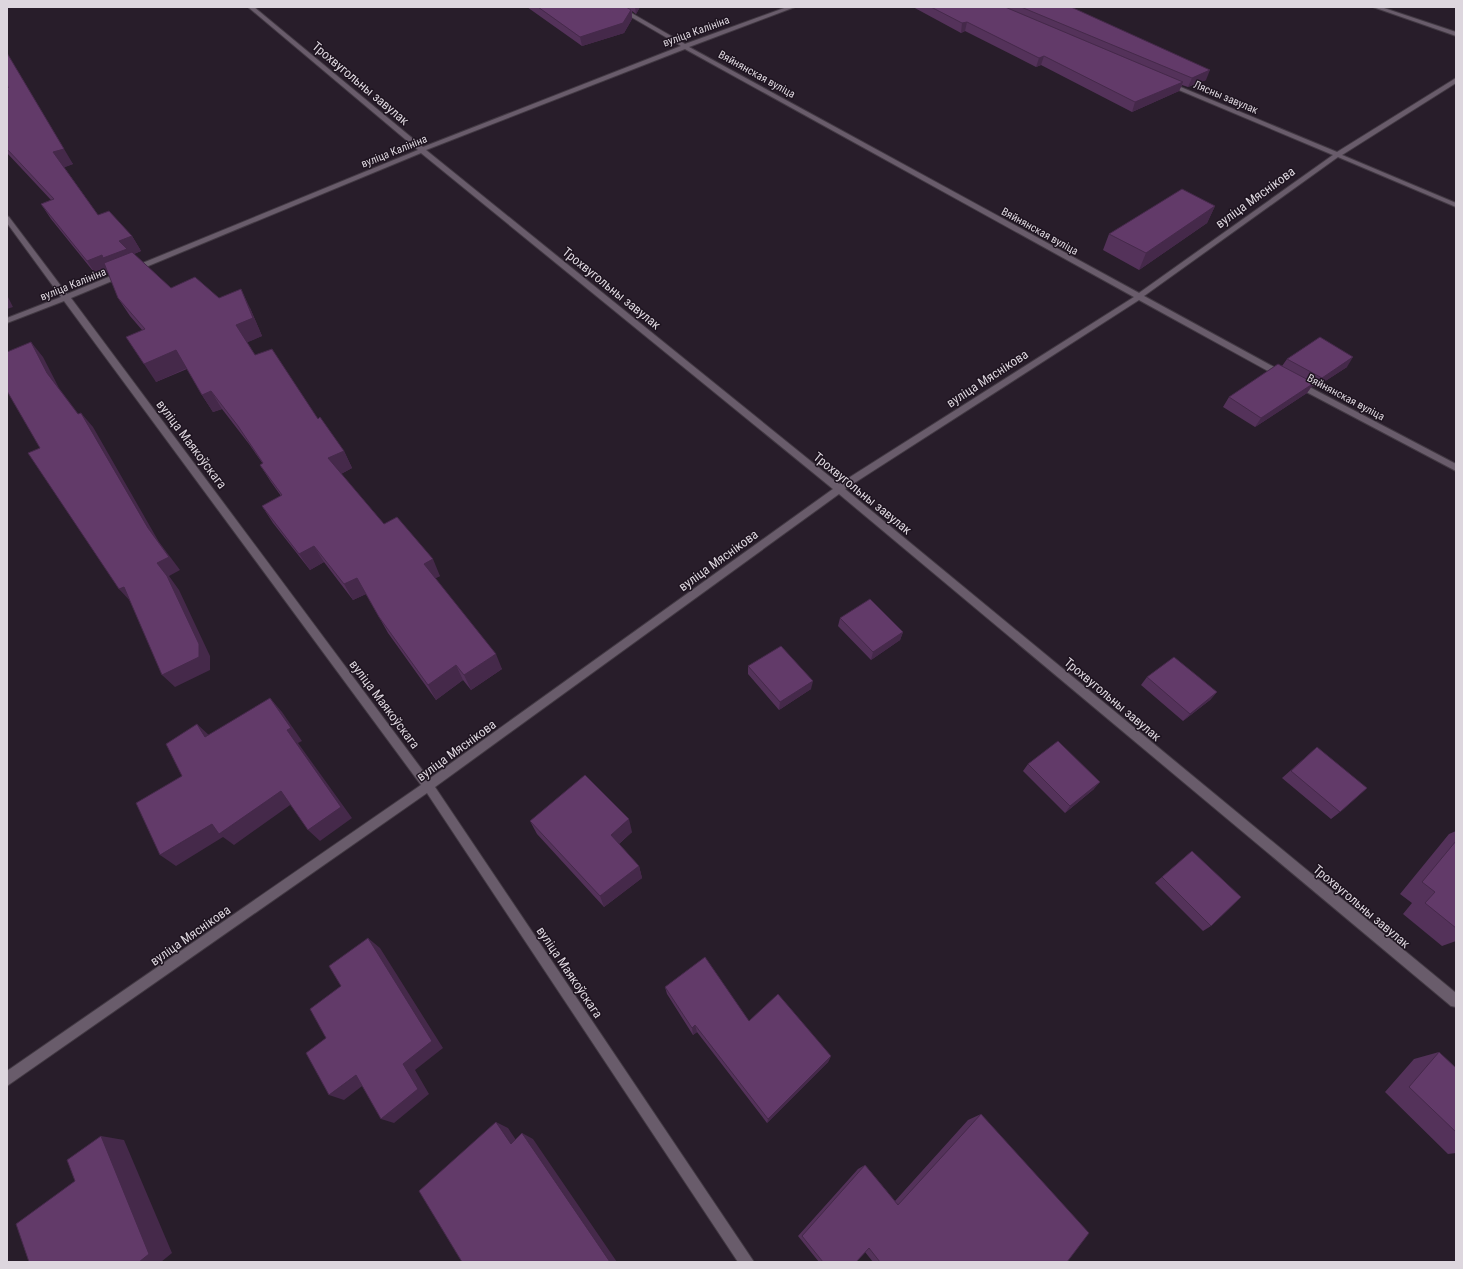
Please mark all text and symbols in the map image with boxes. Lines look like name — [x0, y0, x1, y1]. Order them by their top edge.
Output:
street label: вуліца Калініна — [661, 13, 731, 50]
street label: Трохвугольны завулак — [309, 39, 413, 129]
street label: Вяйнянская вуліца — [716, 48, 797, 101]
street label: Лясны завулак — [1192, 78, 1261, 117]
street label: вуліца Калініна — [359, 132, 429, 171]
street label: вуліца Мяснікова — [1213, 164, 1298, 231]
street label: Вяйнянская вуліца — [999, 205, 1080, 258]
street label: Трохвугольны завулак — [560, 244, 664, 333]
street label: вуліца Калініна — [38, 265, 108, 304]
street label: вуліца Мяснікова — [944, 346, 1031, 410]
street label: Вяйнянская вуліца — [1305, 372, 1387, 423]
street label: вуліца Маякоўскага — [153, 397, 230, 492]
street label: Трохвугольны завулак — [811, 449, 915, 538]
street label: вуліца Мяснікова — [676, 527, 761, 594]
street label: Трохвугольны завулак — [1061, 655, 1165, 745]
street label: вуліца Маякоўскага — [346, 657, 423, 752]
street label: вуліца Мяснікова — [414, 717, 499, 784]
street label: Трохвугольны завулак — [1310, 862, 1414, 952]
street label: вуліца Мяснікова — [147, 902, 233, 969]
street label: вуліца Маякоўскага — [533, 924, 606, 1021]

